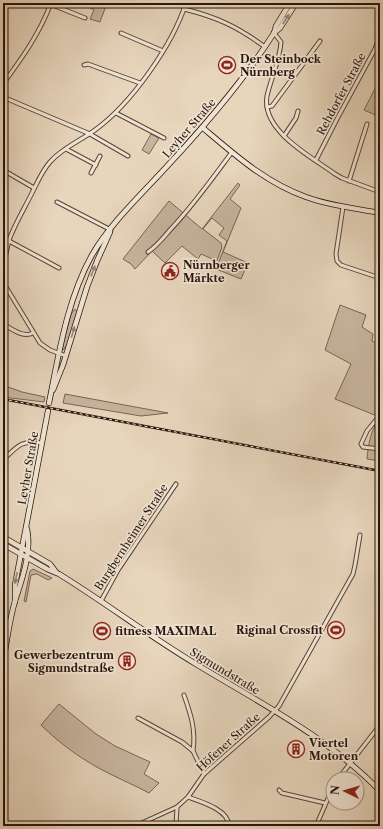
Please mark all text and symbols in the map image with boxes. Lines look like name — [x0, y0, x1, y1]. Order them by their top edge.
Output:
one-way arrow — [283, 13, 290, 25]
street label: Rehdorfer Straße — [313, 50, 369, 138]
place label: Der Steinbock Nürnberg — [240, 52, 322, 79]
sports icon: Der Steinbock Nürnberg — [217, 55, 237, 75]
street label: Leyher Straße — [159, 95, 219, 161]
place label: Nürnberger Märkte — [183, 258, 250, 285]
public building icon: Nürnberger Märkte — [160, 261, 180, 281]
one-way arrow — [90, 264, 96, 276]
one-way arrow — [70, 326, 76, 338]
street label: Leyher Straße — [15, 430, 41, 506]
street label: Burgbernheimer Straße — [91, 481, 171, 593]
one-way arrow — [13, 572, 19, 584]
sports icon: Riginal Crossfit — [326, 620, 346, 640]
sports icon: fitness MAXIMAL — [92, 621, 112, 641]
place label: Riginal Crossfit — [236, 623, 324, 637]
place label: fitness MAXIMAL — [115, 624, 217, 638]
street label: Sigmundstraße — [187, 645, 263, 697]
place label: Gewerbezentrum Sigmundstraße — [14, 648, 114, 675]
building icon: Gewerbezentrum Sigmundstraße — [117, 651, 137, 671]
street label: Höfener Straße — [193, 710, 263, 774]
place label: Viertel Motoren — [308, 736, 359, 763]
building icon: Viertel Motoren — [286, 739, 306, 759]
north arrow — [325, 771, 365, 811]
text: N — [328, 784, 342, 796]

